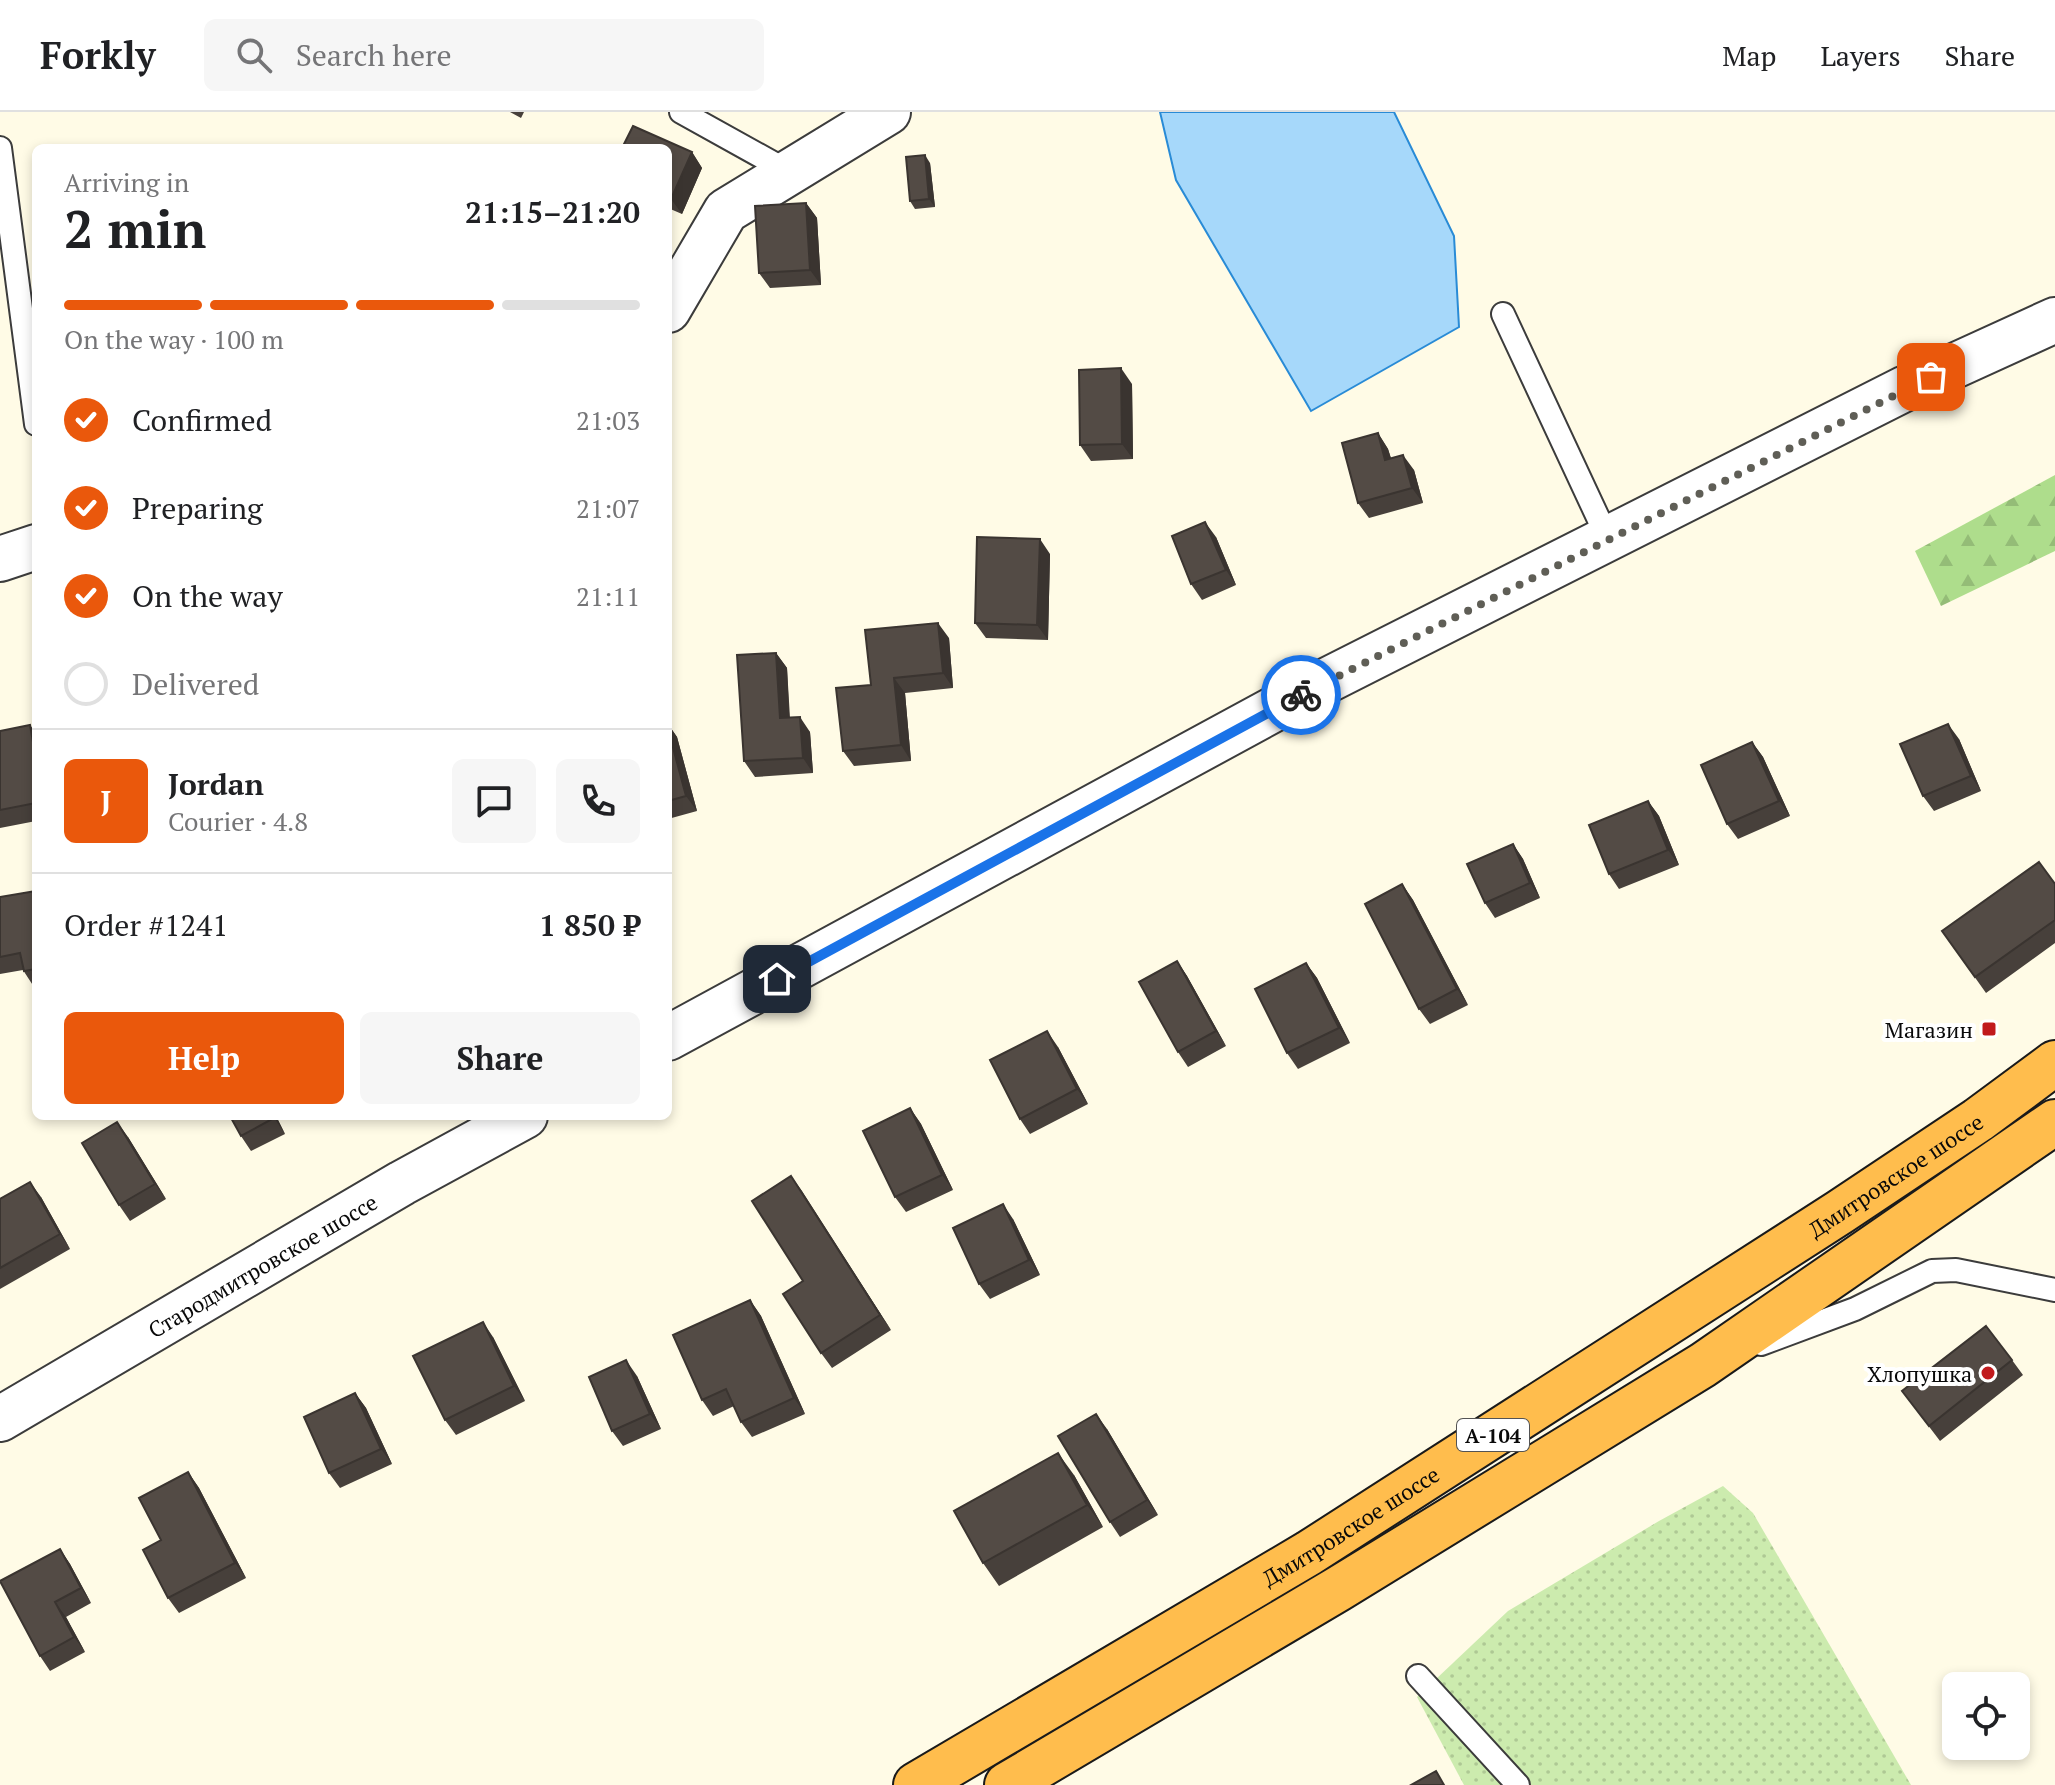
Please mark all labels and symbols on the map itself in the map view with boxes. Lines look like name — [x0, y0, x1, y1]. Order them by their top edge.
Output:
pin — [1897, 343, 1965, 411]
courier — [1261, 655, 1341, 735]
pin — [743, 945, 811, 1013]
place label: Магазин — [1885, 1015, 1973, 1044]
marker: Магазин — [1980, 1020, 1998, 1038]
street label: Дмитровское шоссе — [1802, 1107, 1988, 1243]
street label: Стародмитровское шоссе — [142, 1187, 382, 1344]
place label: Хлопушка — [1867, 1359, 1972, 1388]
marker: Хлопушка — [1979, 1364, 1997, 1382]
road number: А-104 — [1457, 1419, 1529, 1451]
street label: Дмитровское шоссе — [1257, 1459, 1444, 1592]

